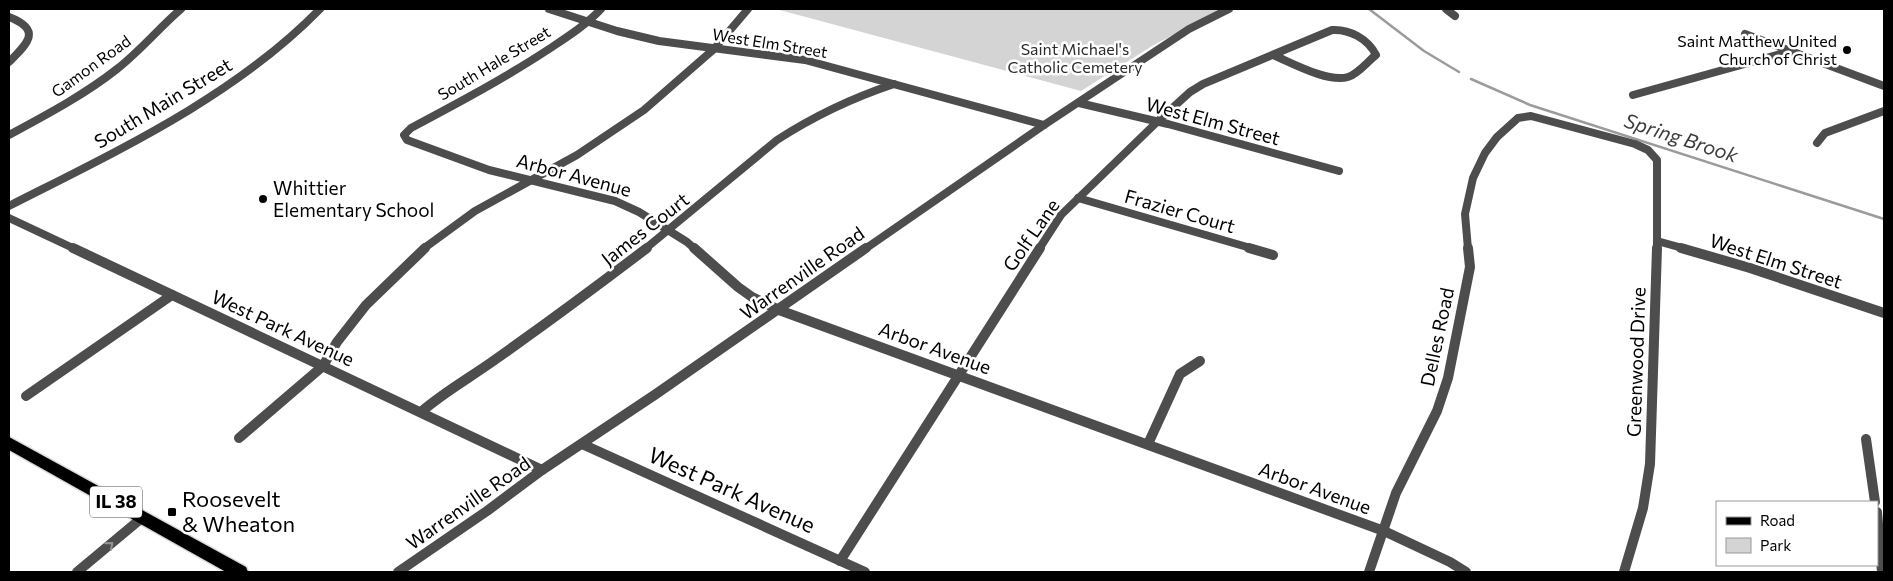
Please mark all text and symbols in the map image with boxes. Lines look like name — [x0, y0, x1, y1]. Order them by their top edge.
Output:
street label: South Hale Street — [434, 21, 554, 104]
street label: West Elm Street — [711, 24, 829, 61]
street label: Gamon Road — [47, 31, 134, 101]
place label: Saint Matthew United Church of Christ — [1677, 31, 1837, 68]
park label: Saint Michael's Catholic Cemetery — [1007, 39, 1143, 76]
marker: Saint Matthew United Church of Christ — [1841, 44, 1853, 56]
street label: South Main Street — [90, 52, 236, 153]
street label: West Elm Street — [1143, 92, 1283, 150]
water label: Spring Brook — [1621, 107, 1742, 167]
street label: Arbor Avenue — [514, 148, 634, 201]
place label: Whittier Elementary School — [273, 176, 434, 221]
street label: Frazier Court — [1122, 184, 1238, 237]
street label: James Court — [596, 187, 693, 270]
marker: Whittier Elementary School — [257, 193, 269, 205]
street label: Golf Lane — [997, 194, 1064, 275]
street label: Warrenville Road — [735, 221, 868, 324]
street label: West Elm Street — [1707, 228, 1846, 293]
street label: West Park Avenue — [208, 284, 358, 371]
street label: Delles Road — [1415, 285, 1458, 388]
street label: Greenwood Drive — [1621, 287, 1650, 437]
street label: Arbor Avenue — [876, 317, 994, 378]
street label: West Park Avenue — [645, 441, 820, 538]
street label: Warrenville Road — [401, 451, 534, 554]
street label: Arbor Avenue — [1256, 457, 1374, 518]
place label: Roosevelt & Wheaton — [182, 485, 295, 537]
road number: IL 38 — [90, 487, 142, 518]
legend — [1716, 501, 1878, 566]
marker: Roosevelt & Wheaton — [166, 506, 178, 518]
text: Road — [1760, 511, 1795, 529]
text: Park — [1760, 536, 1791, 554]
one-way arrow — [104, 542, 113, 550]

